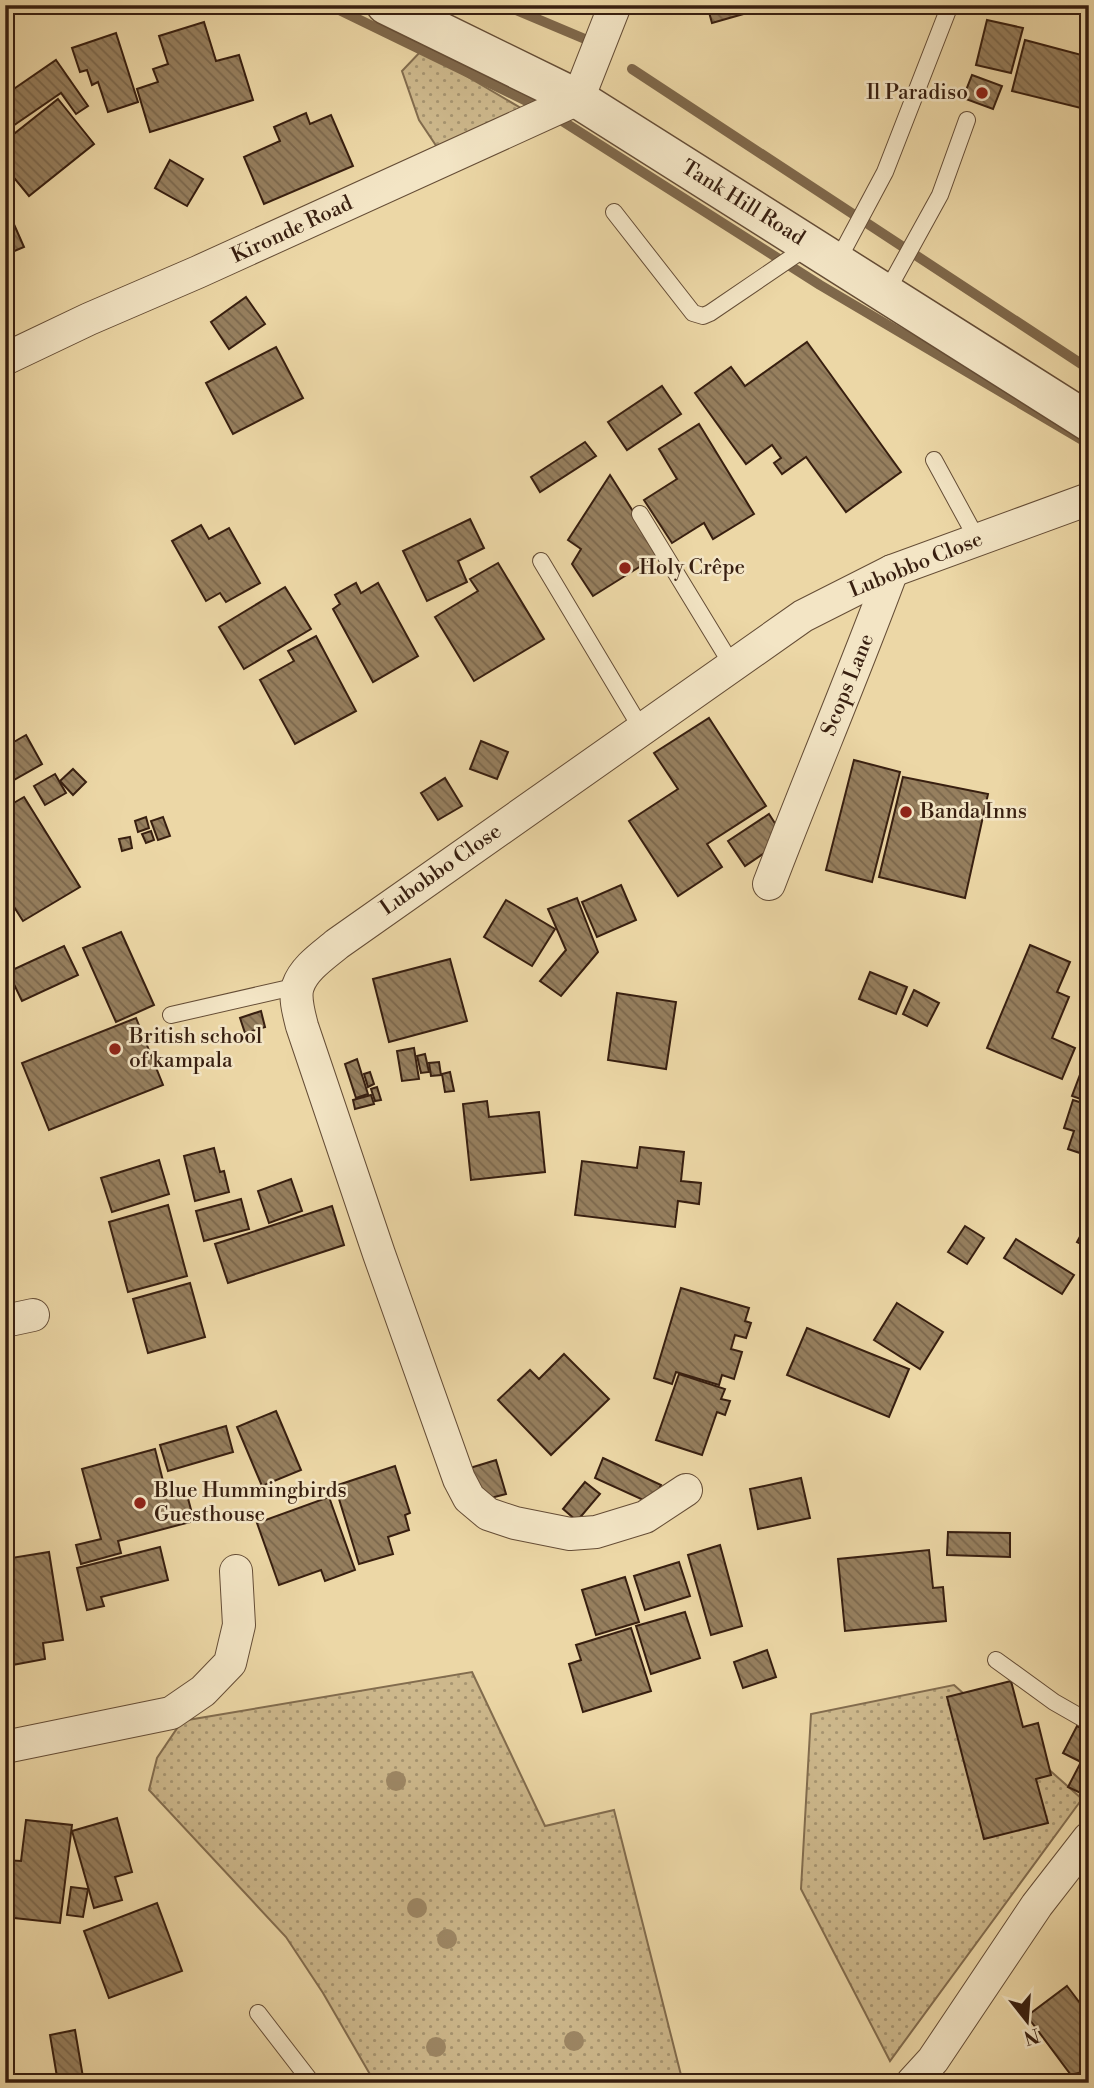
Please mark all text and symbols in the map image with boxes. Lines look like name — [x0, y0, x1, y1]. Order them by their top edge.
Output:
place label: Il Paradiso — [866, 80, 968, 106]
marker: Il Paradiso — [974, 85, 990, 101]
street label: Tank Hill Road — [676, 155, 810, 251]
street label: Kironde Road — [227, 191, 357, 269]
street label: Lubobbo Close — [845, 526, 987, 604]
place label: Holy Crêpe — [639, 555, 745, 581]
marker: Holy Crêpe — [617, 560, 633, 576]
street label: Scops Lane — [816, 630, 880, 740]
place label: Banda Inns — [919, 799, 1027, 825]
marker: Banda Inns — [898, 804, 914, 820]
street label: Lubobbo Close — [375, 819, 507, 921]
place label: British school of kampala — [128, 1024, 262, 1074]
marker: British school of kampala — [107, 1041, 123, 1057]
place label: Blue Hummingbirds Guesthouse — [153, 1478, 347, 1528]
marker: Blue Hummingbirds Guesthouse — [132, 1495, 148, 1511]
north arrow — [992, 1986, 1062, 2056]
text: N — [1021, 2023, 1042, 2050]

